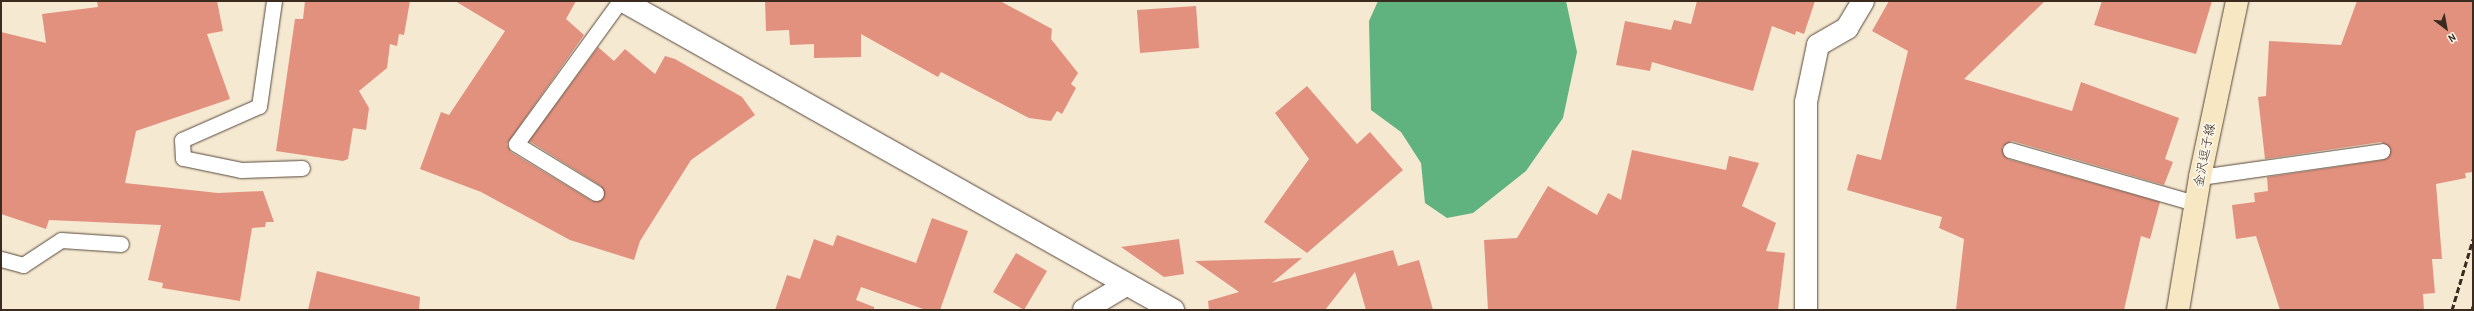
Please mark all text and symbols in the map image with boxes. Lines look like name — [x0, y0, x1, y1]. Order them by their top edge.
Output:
north arrow — [2426, 8, 2466, 48]
text: N — [2446, 31, 2459, 46]
street label: 金沢逗子線 — [2190, 122, 2218, 188]

